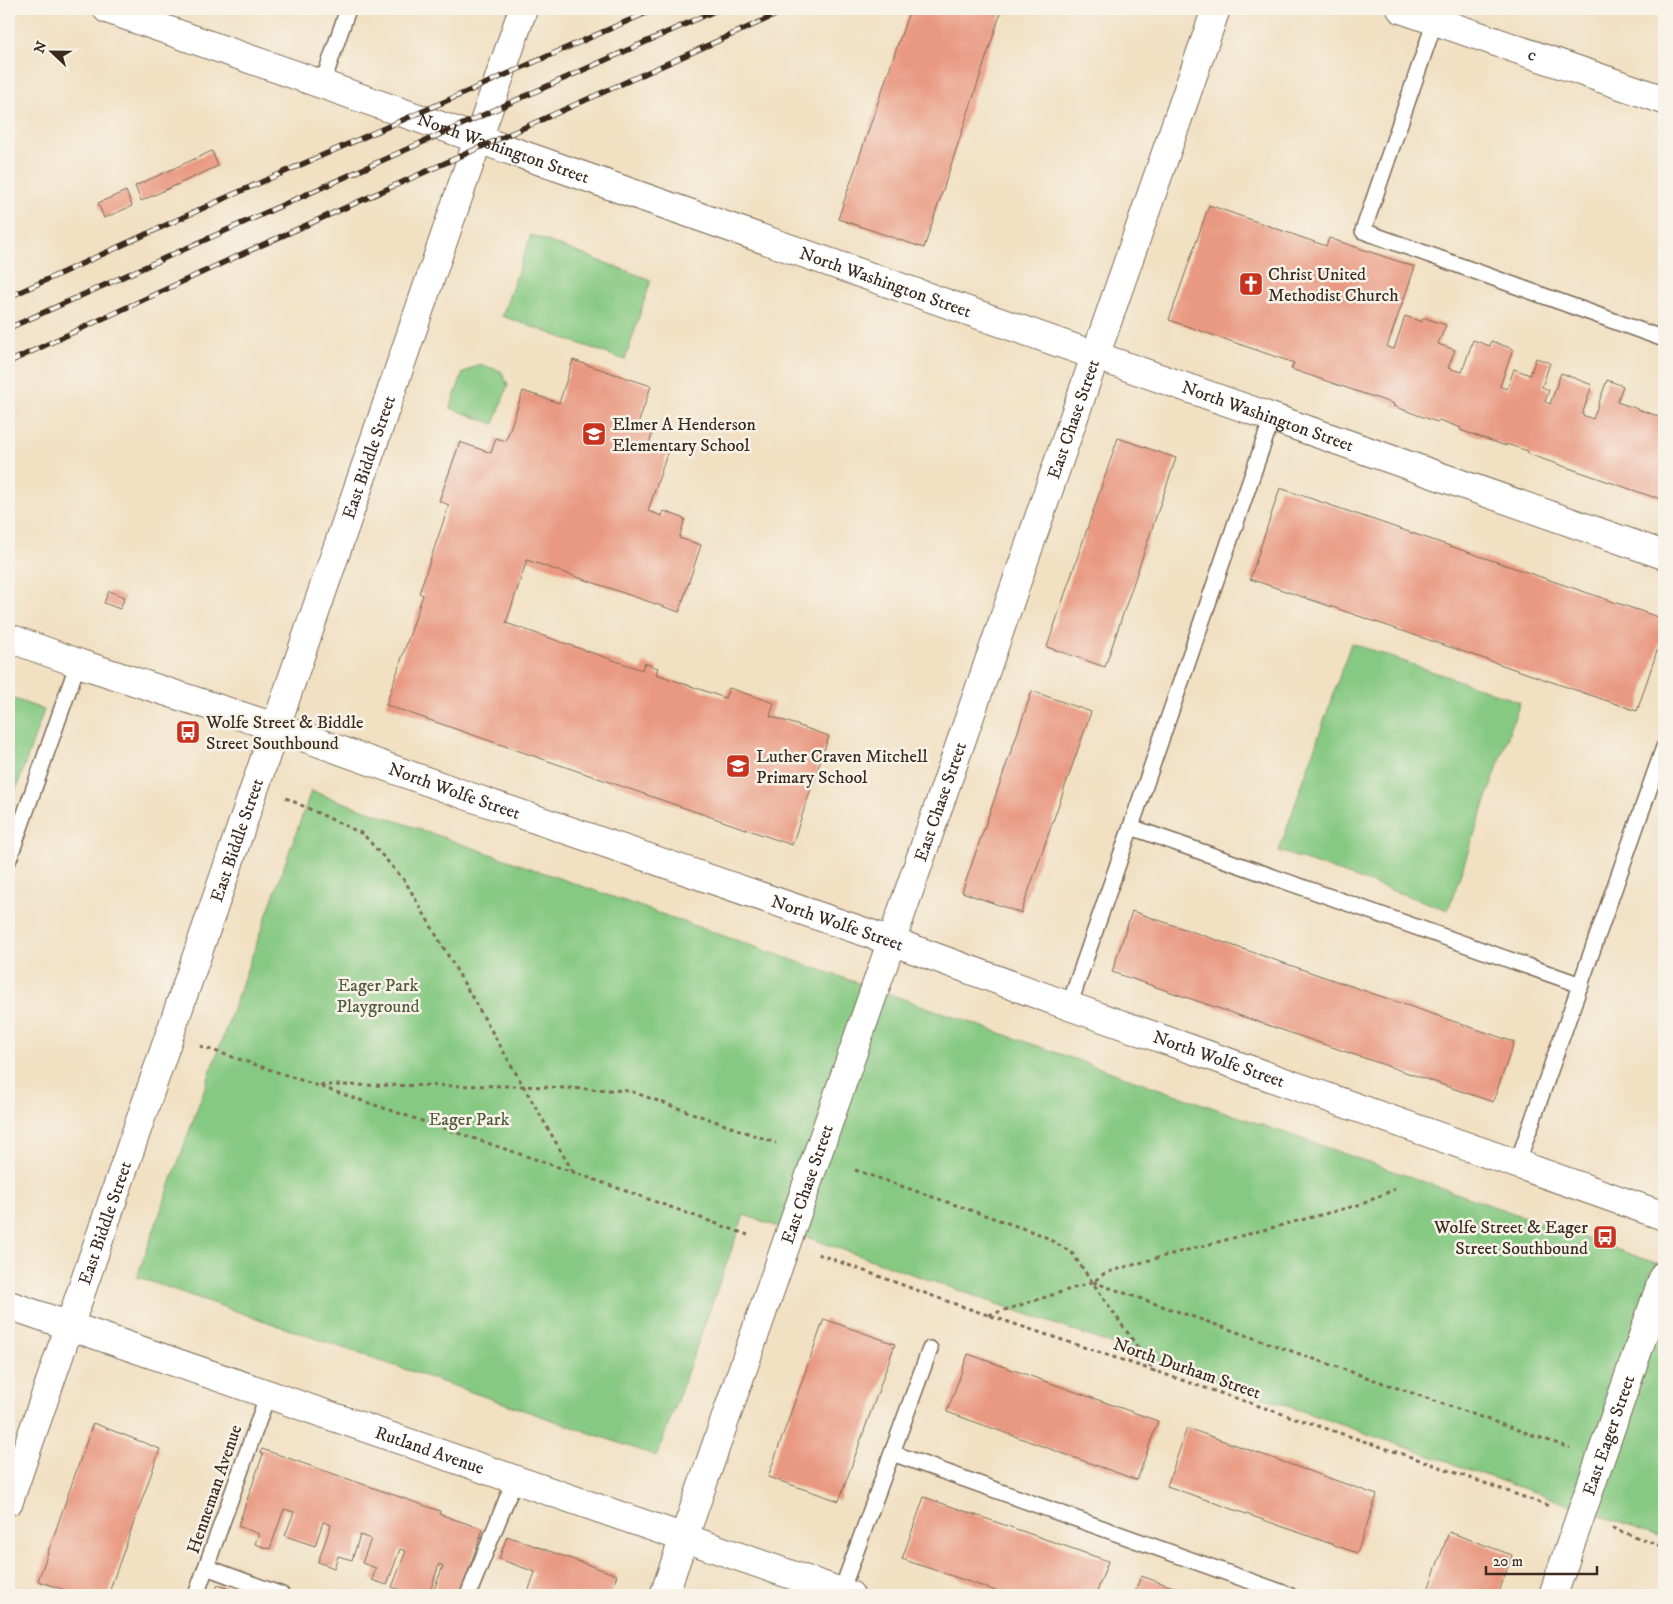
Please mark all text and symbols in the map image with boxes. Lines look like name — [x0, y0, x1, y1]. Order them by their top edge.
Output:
north arrow — [28, 28, 78, 78]
text: N — [30, 38, 52, 56]
street label: c — [1525, 44, 1540, 67]
street label: North Washington Street — [414, 109, 592, 189]
street label: North Washington Street — [796, 243, 974, 323]
place label: Christ United Methodist Church — [1268, 264, 1399, 307]
church icon: Christ United Methodist Church — [1238, 271, 1264, 297]
street label: East Chase Street — [1043, 357, 1105, 482]
street label: North Washington Street — [1178, 377, 1356, 457]
street label: East Biddle Street — [338, 393, 401, 522]
place label: Elmer A Henderson Elementary School — [612, 414, 756, 457]
school or university icon: Elmer A Henderson Elementary School — [581, 421, 607, 447]
place label: Wolfe Street & Biddle Street Southbound — [205, 712, 364, 755]
bus stop icon: Wolfe Street & Biddle Street Southbound — [175, 719, 201, 745]
street label: East Chase Street — [910, 739, 972, 865]
place label: Luther Craven Mitchell Primary School — [756, 746, 928, 789]
school or university icon: Luther Craven Mitchell Primary School — [725, 753, 751, 779]
street label: North Wolfe Street — [385, 758, 523, 825]
street label: East Biddle Street — [206, 776, 269, 905]
street label: North Wolfe Street — [768, 891, 906, 957]
park label: Eager Park Playground — [336, 975, 420, 1018]
street label: North Wolfe Street — [1150, 1026, 1288, 1093]
park label: Eager Park — [429, 1109, 509, 1131]
street label: East Chase Street — [777, 1122, 839, 1247]
street label: East Biddle Street — [74, 1158, 137, 1288]
place label: Wolfe Street & Eager Street Southbound — [1433, 1217, 1588, 1260]
bus stop icon: Wolfe Street & Eager Street Southbound — [1592, 1224, 1618, 1250]
street label: North Durham Street — [1110, 1333, 1264, 1405]
street label: East Eager Street — [1578, 1372, 1640, 1499]
street label: Henneman Avenue — [183, 1422, 247, 1557]
street label: Rutland Avenue — [372, 1422, 487, 1480]
scale bar — [1486, 1544, 1597, 1576]
text: 20 m — [1493, 1552, 1523, 1571]

